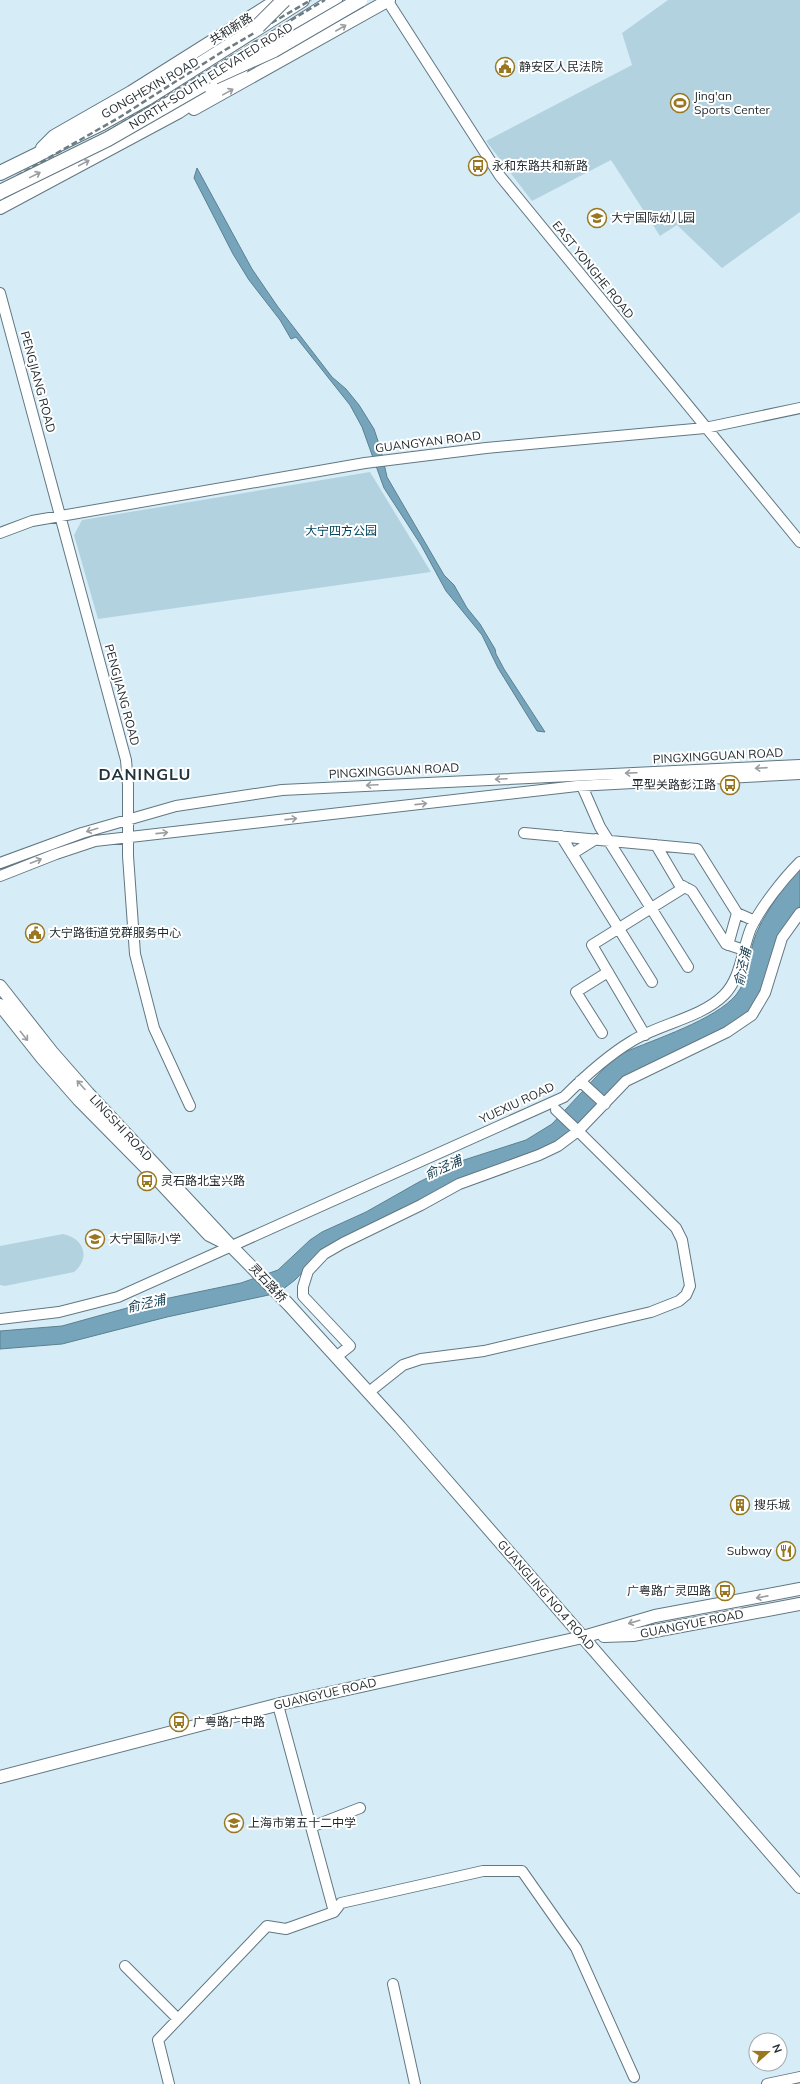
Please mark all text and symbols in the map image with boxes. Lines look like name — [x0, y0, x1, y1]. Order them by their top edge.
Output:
street label: 共和新路 — [206, 9, 255, 48]
street label: NORTH-SOUTH ELEVATED ROAD — [126, 19, 295, 132]
one-way arrow — [335, 23, 347, 31]
street label: GONGHEXIN ROAD — [98, 54, 201, 122]
public building icon: 静安区人民法院 — [494, 56, 516, 78]
place label: 静安区人民法院 — [519, 59, 603, 74]
one-way arrow — [221, 87, 233, 95]
place label: Jing'an Sports Center — [694, 88, 771, 117]
sports icon: Jing'an Sports Center — [669, 92, 691, 114]
bus stop icon: 永和东路共和新路 — [467, 155, 489, 177]
place label: 永和东路共和新路 — [492, 158, 588, 173]
one-way arrow — [78, 159, 90, 167]
one-way arrow — [29, 171, 41, 178]
school or university icon: 大宁国际幼儿园 — [586, 207, 608, 229]
place label: 大宁国际幼儿园 — [611, 210, 695, 225]
street label: EAST YONGHE ROAD — [549, 218, 637, 322]
street label: PENGJIANG ROAD — [18, 329, 59, 434]
street label: GUANGYAN ROAD — [374, 428, 482, 455]
park label: 大宁四方公园 — [305, 523, 377, 538]
street label: PENGJIANG ROAD — [102, 642, 143, 747]
street label: PINGXINGGUAN ROAD — [652, 745, 784, 766]
street label: PINGXINGGUAN ROAD — [328, 760, 460, 781]
district label: DANINGLU — [99, 764, 191, 784]
one-way arrow — [755, 764, 768, 771]
one-way arrow — [625, 769, 638, 777]
bus stop icon: 平型关路彭江路 — [719, 774, 741, 796]
one-way arrow — [495, 775, 508, 782]
place label: 平型关路彭江路 — [632, 777, 716, 792]
one-way arrow — [365, 782, 378, 789]
one-way arrow — [414, 800, 427, 808]
one-way arrow — [284, 815, 297, 823]
one-way arrow — [85, 827, 98, 834]
one-way arrow — [155, 830, 168, 837]
one-way arrow — [30, 857, 42, 865]
public building icon: 大宁路街道党群服务中心 — [24, 922, 46, 944]
place label: 大宁路街道党群服务中心 — [49, 925, 181, 940]
water label: 俞泾浦 — [730, 944, 754, 988]
one-way arrow — [19, 1031, 28, 1041]
one-way arrow — [77, 1079, 86, 1090]
street label: YUEXIU ROAD — [476, 1079, 557, 1127]
street label: LINGSHI ROAD — [87, 1091, 156, 1164]
water label: 俞泾浦 — [422, 1151, 466, 1182]
bus stop icon: 灵石路北宝兴路 — [136, 1170, 158, 1192]
place label: 灵石路北宝兴路 — [161, 1173, 245, 1188]
school or university icon: 大宁国际小学 — [84, 1228, 106, 1250]
place label: 大宁国际小学 — [109, 1231, 181, 1246]
street label: 灵石路桥 — [247, 1260, 290, 1305]
water label: 俞泾浦 — [125, 1290, 169, 1315]
building icon: 搜乐城 — [729, 1494, 751, 1516]
place label: 搜乐城 — [754, 1497, 790, 1512]
street label: GUANGLING NO.4 ROAD — [495, 1537, 598, 1653]
restaurant icon: Subway — [775, 1540, 797, 1562]
place label: Subway — [727, 1543, 773, 1558]
bus stop icon: 广粤路广灵四路 — [714, 1580, 736, 1602]
place label: 广粤路广灵四路 — [627, 1583, 711, 1598]
one-way arrow — [756, 1593, 769, 1601]
street label: GUANGYUE ROAD — [639, 1606, 745, 1641]
one-way arrow — [628, 1619, 641, 1626]
street label: GUANGYUE ROAD — [272, 1674, 378, 1713]
bus stop icon: 广粤路广中路 — [168, 1711, 190, 1733]
place label: 广粤路广中路 — [193, 1714, 265, 1729]
school or university icon: 上海市第五十二中学 — [223, 1812, 245, 1834]
place label: 上海市第五十二中学 — [248, 1815, 356, 1830]
north arrow — [748, 2032, 788, 2072]
text: N — [769, 2042, 785, 2055]

